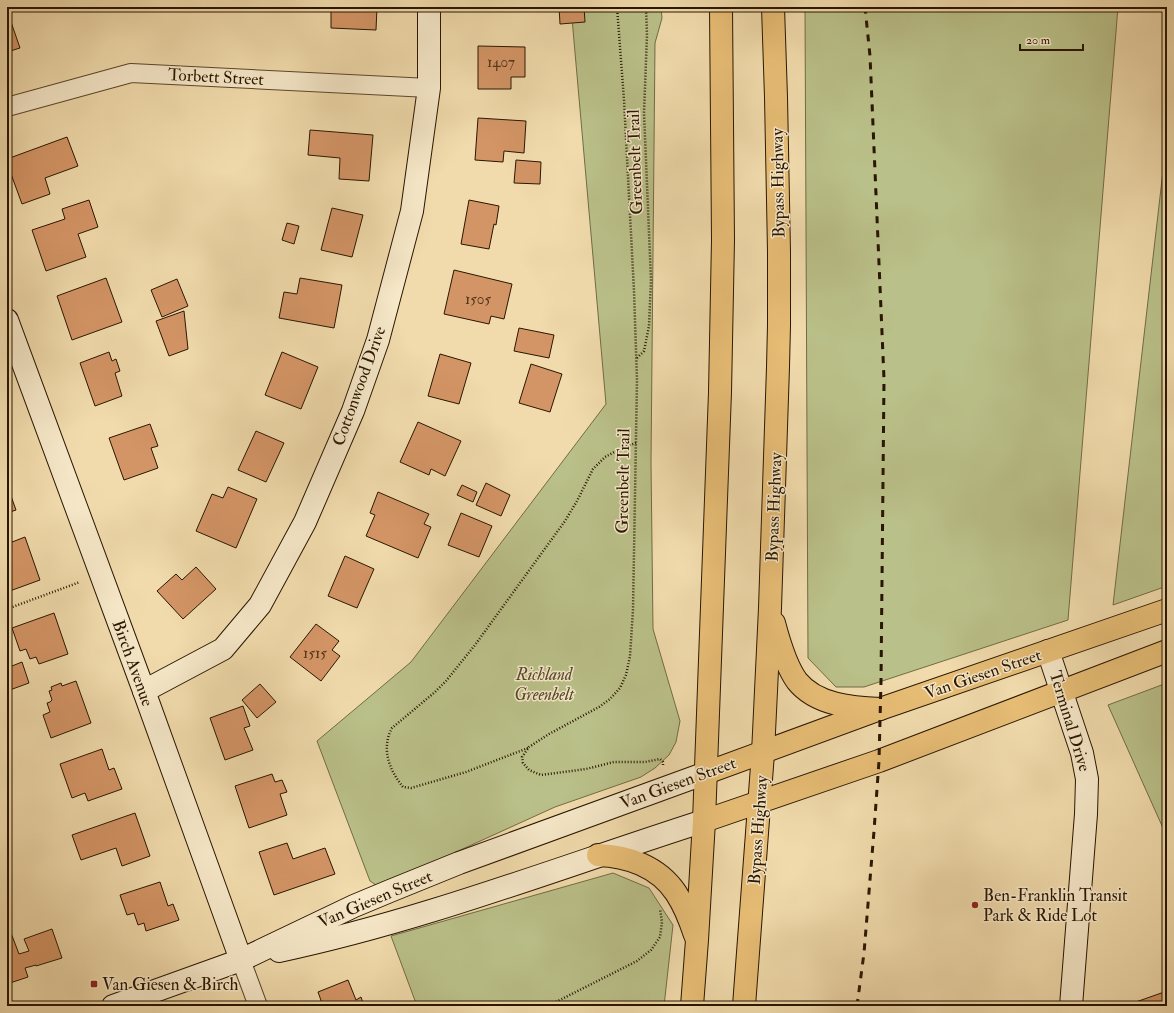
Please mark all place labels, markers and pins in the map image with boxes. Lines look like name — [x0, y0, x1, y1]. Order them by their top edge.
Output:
place label: Ben-Franklin Transit Park & Ride Lot — [983, 885, 1128, 926]
marker: Ben-Franklin Transit Park & Ride Lot — [970, 900, 980, 910]
place label: Van Giesen & Birch — [102, 974, 239, 995]
marker: Van Giesen & Birch — [89, 979, 99, 989]

